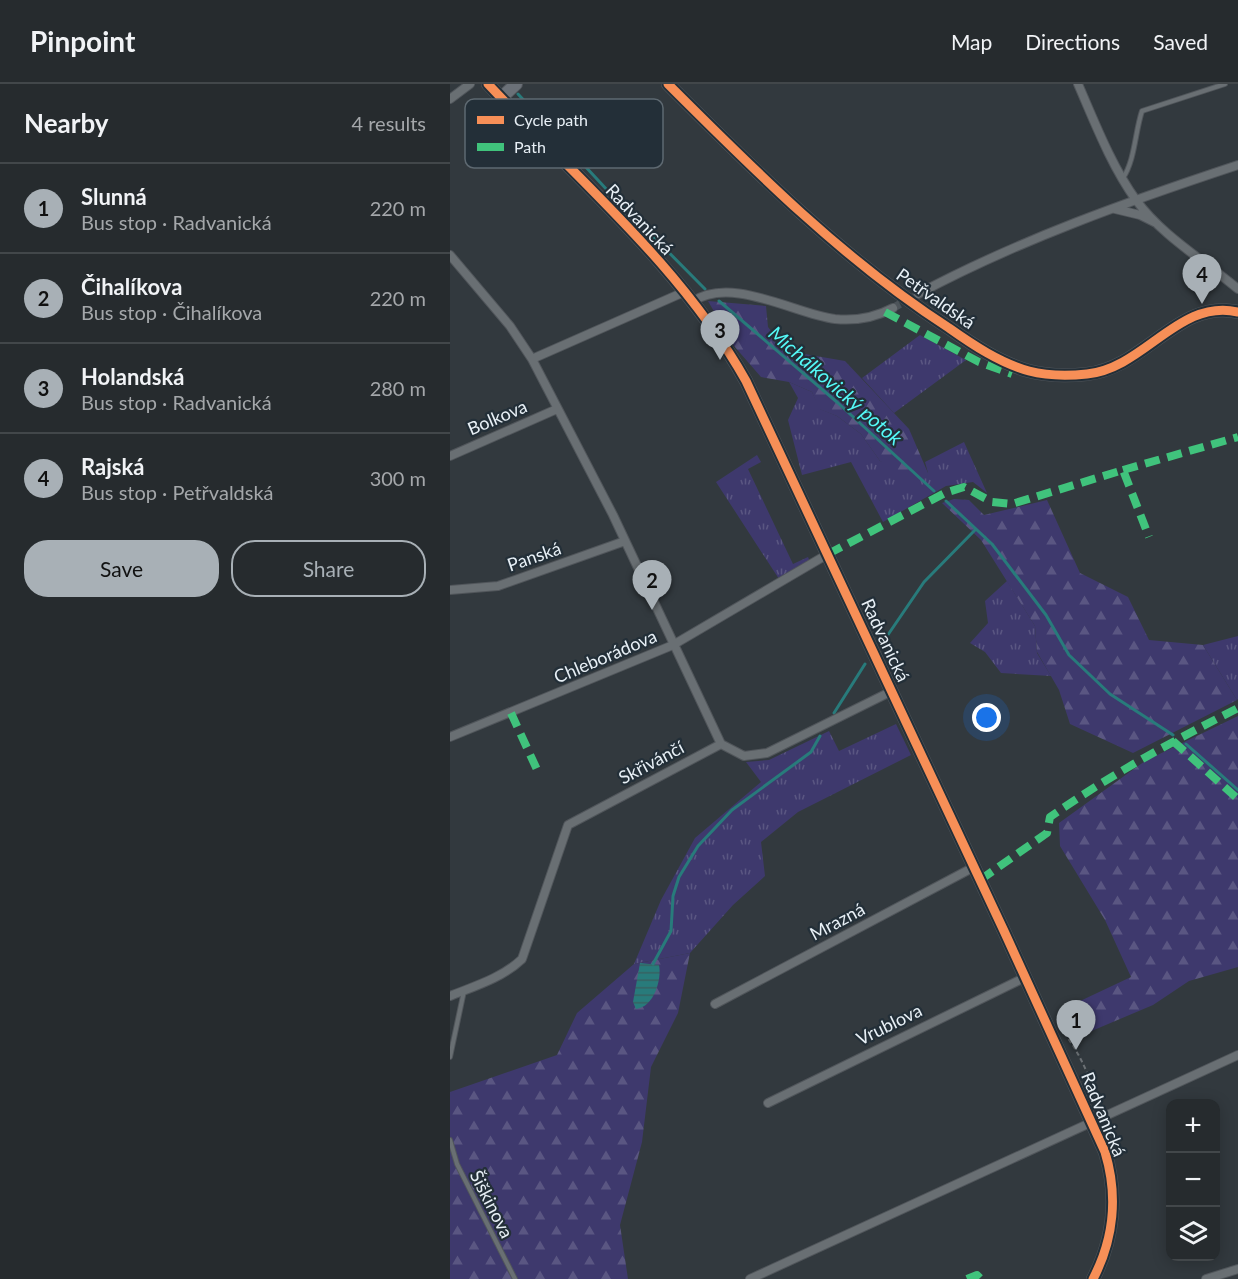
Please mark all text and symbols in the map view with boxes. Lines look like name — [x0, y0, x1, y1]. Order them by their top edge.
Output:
text: Pinpoint — [30, 24, 135, 58]
text: Map — [951, 29, 992, 54]
text: Directions — [1025, 29, 1120, 54]
text: Saved — [1153, 29, 1208, 54]
legend — [465, 99, 663, 168]
text: Nearby — [24, 107, 109, 139]
text: Cycle path — [514, 110, 588, 129]
text: 4 results — [351, 111, 426, 135]
text: Path — [514, 137, 546, 156]
street label: Radvanická — [602, 179, 678, 259]
text: Slunná — [81, 183, 147, 210]
text: 1 — [38, 196, 49, 220]
text: 220 m — [370, 196, 426, 220]
text: Bus stop · Radvanická — [81, 210, 272, 234]
pin: 4 — [1182, 254, 1221, 304]
street label: Petřvaldská — [892, 263, 980, 333]
text: Čihalíkova — [81, 273, 182, 300]
text: 2 — [38, 286, 49, 310]
text: 220 m — [370, 286, 426, 310]
text: Bus stop · Čihalíkova — [81, 300, 262, 324]
pin: 3 — [700, 310, 740, 360]
water label: Michálkovický potok — [764, 320, 908, 450]
text: Holandská — [81, 363, 184, 390]
text: 3 — [38, 376, 49, 400]
text: 280 m — [370, 376, 426, 400]
text: Bus stop · Radvanická — [81, 390, 272, 414]
street label: Bolkova — [464, 395, 530, 439]
text: Rajská — [81, 453, 144, 480]
text: 4 — [38, 466, 49, 490]
text: 300 m — [370, 466, 426, 490]
text: Bus stop · Petřvaldská — [81, 480, 274, 504]
street label: Panská — [504, 537, 564, 575]
button: Save — [24, 540, 219, 597]
button: Share — [231, 540, 426, 597]
pin: 2 — [632, 560, 672, 610]
street label: Radvanická — [857, 595, 915, 685]
street label: Chleborádova — [550, 624, 660, 688]
your location — [972, 703, 1001, 732]
street label: Skřivánčí — [615, 735, 688, 788]
street label: Mrazná — [806, 897, 868, 945]
street label: Vrublova — [853, 999, 925, 1049]
pin: 1 — [1056, 1000, 1096, 1050]
street label: Radvanická — [1077, 1068, 1131, 1160]
map controls — [1166, 1099, 1220, 1261]
button: + — [1166, 1099, 1220, 1153]
button: − — [1166, 1153, 1220, 1207]
street label: Šiškinova — [466, 1166, 518, 1242]
button: layers — [1166, 1207, 1220, 1261]

